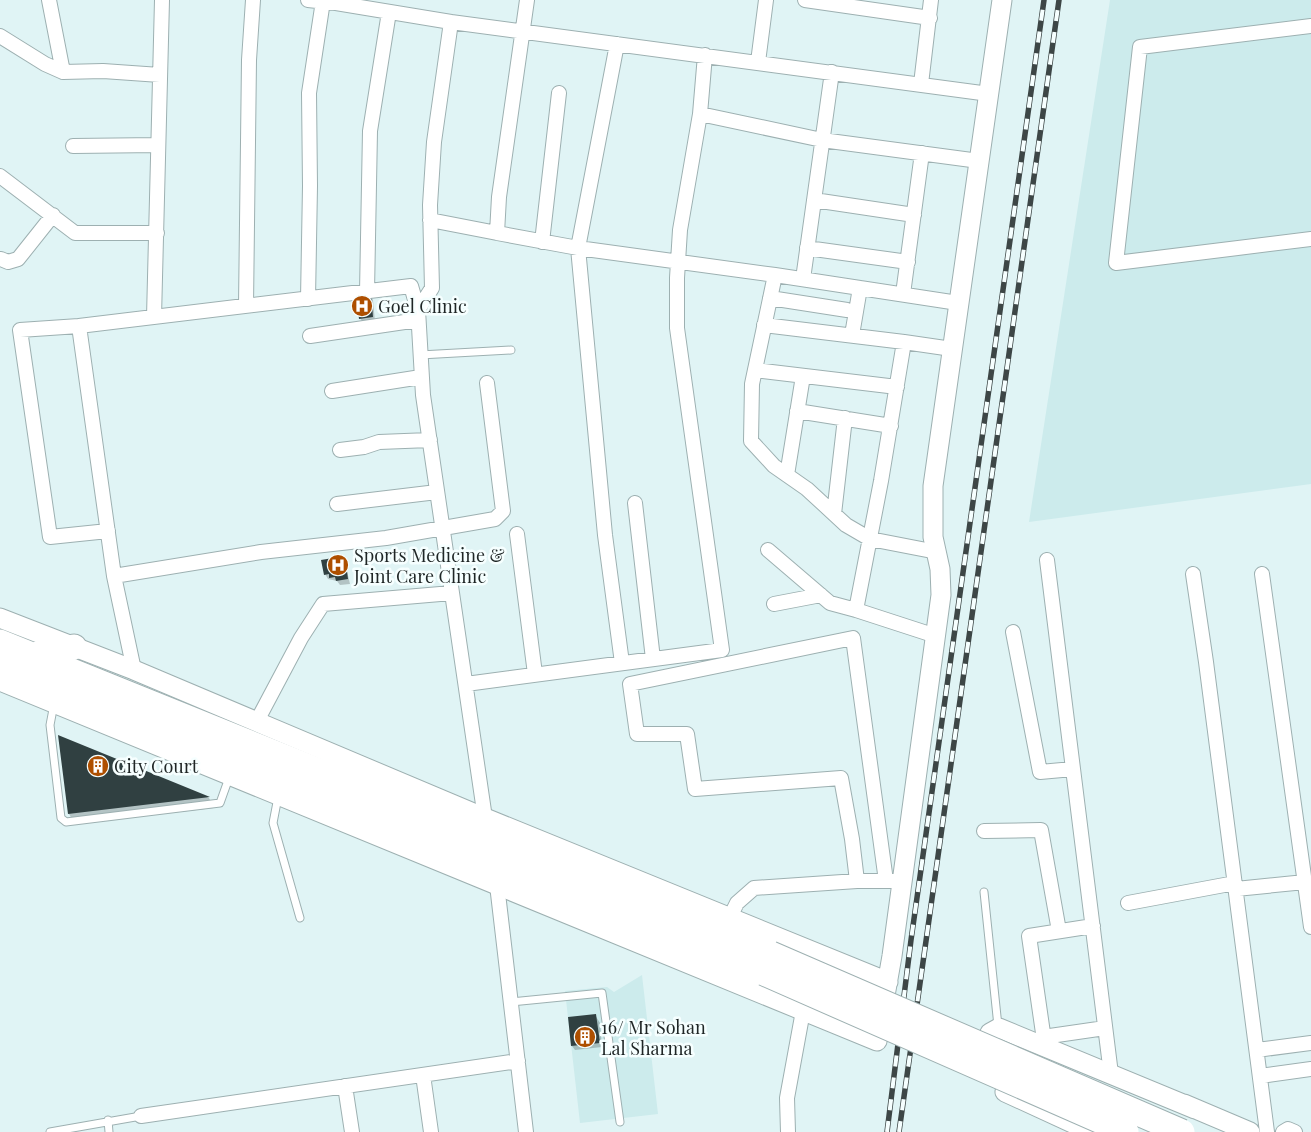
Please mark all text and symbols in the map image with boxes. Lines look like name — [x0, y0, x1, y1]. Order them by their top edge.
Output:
hospital icon: Goel Clinic — [350, 294, 374, 318]
place label: Goel Clinic — [378, 294, 467, 318]
place label: Sports Medicine & Joint Care Clinic — [353, 543, 505, 588]
hospital icon: Sports Medicine & Joint Care Clinic — [326, 553, 350, 577]
building icon: City Court — [86, 754, 110, 778]
place label: City Court — [114, 754, 199, 778]
place label: 16/ Mr Sohan Lal Sharma — [601, 1015, 706, 1060]
building icon: 16/ Mr Sohan Lal Sharma — [573, 1025, 597, 1049]

